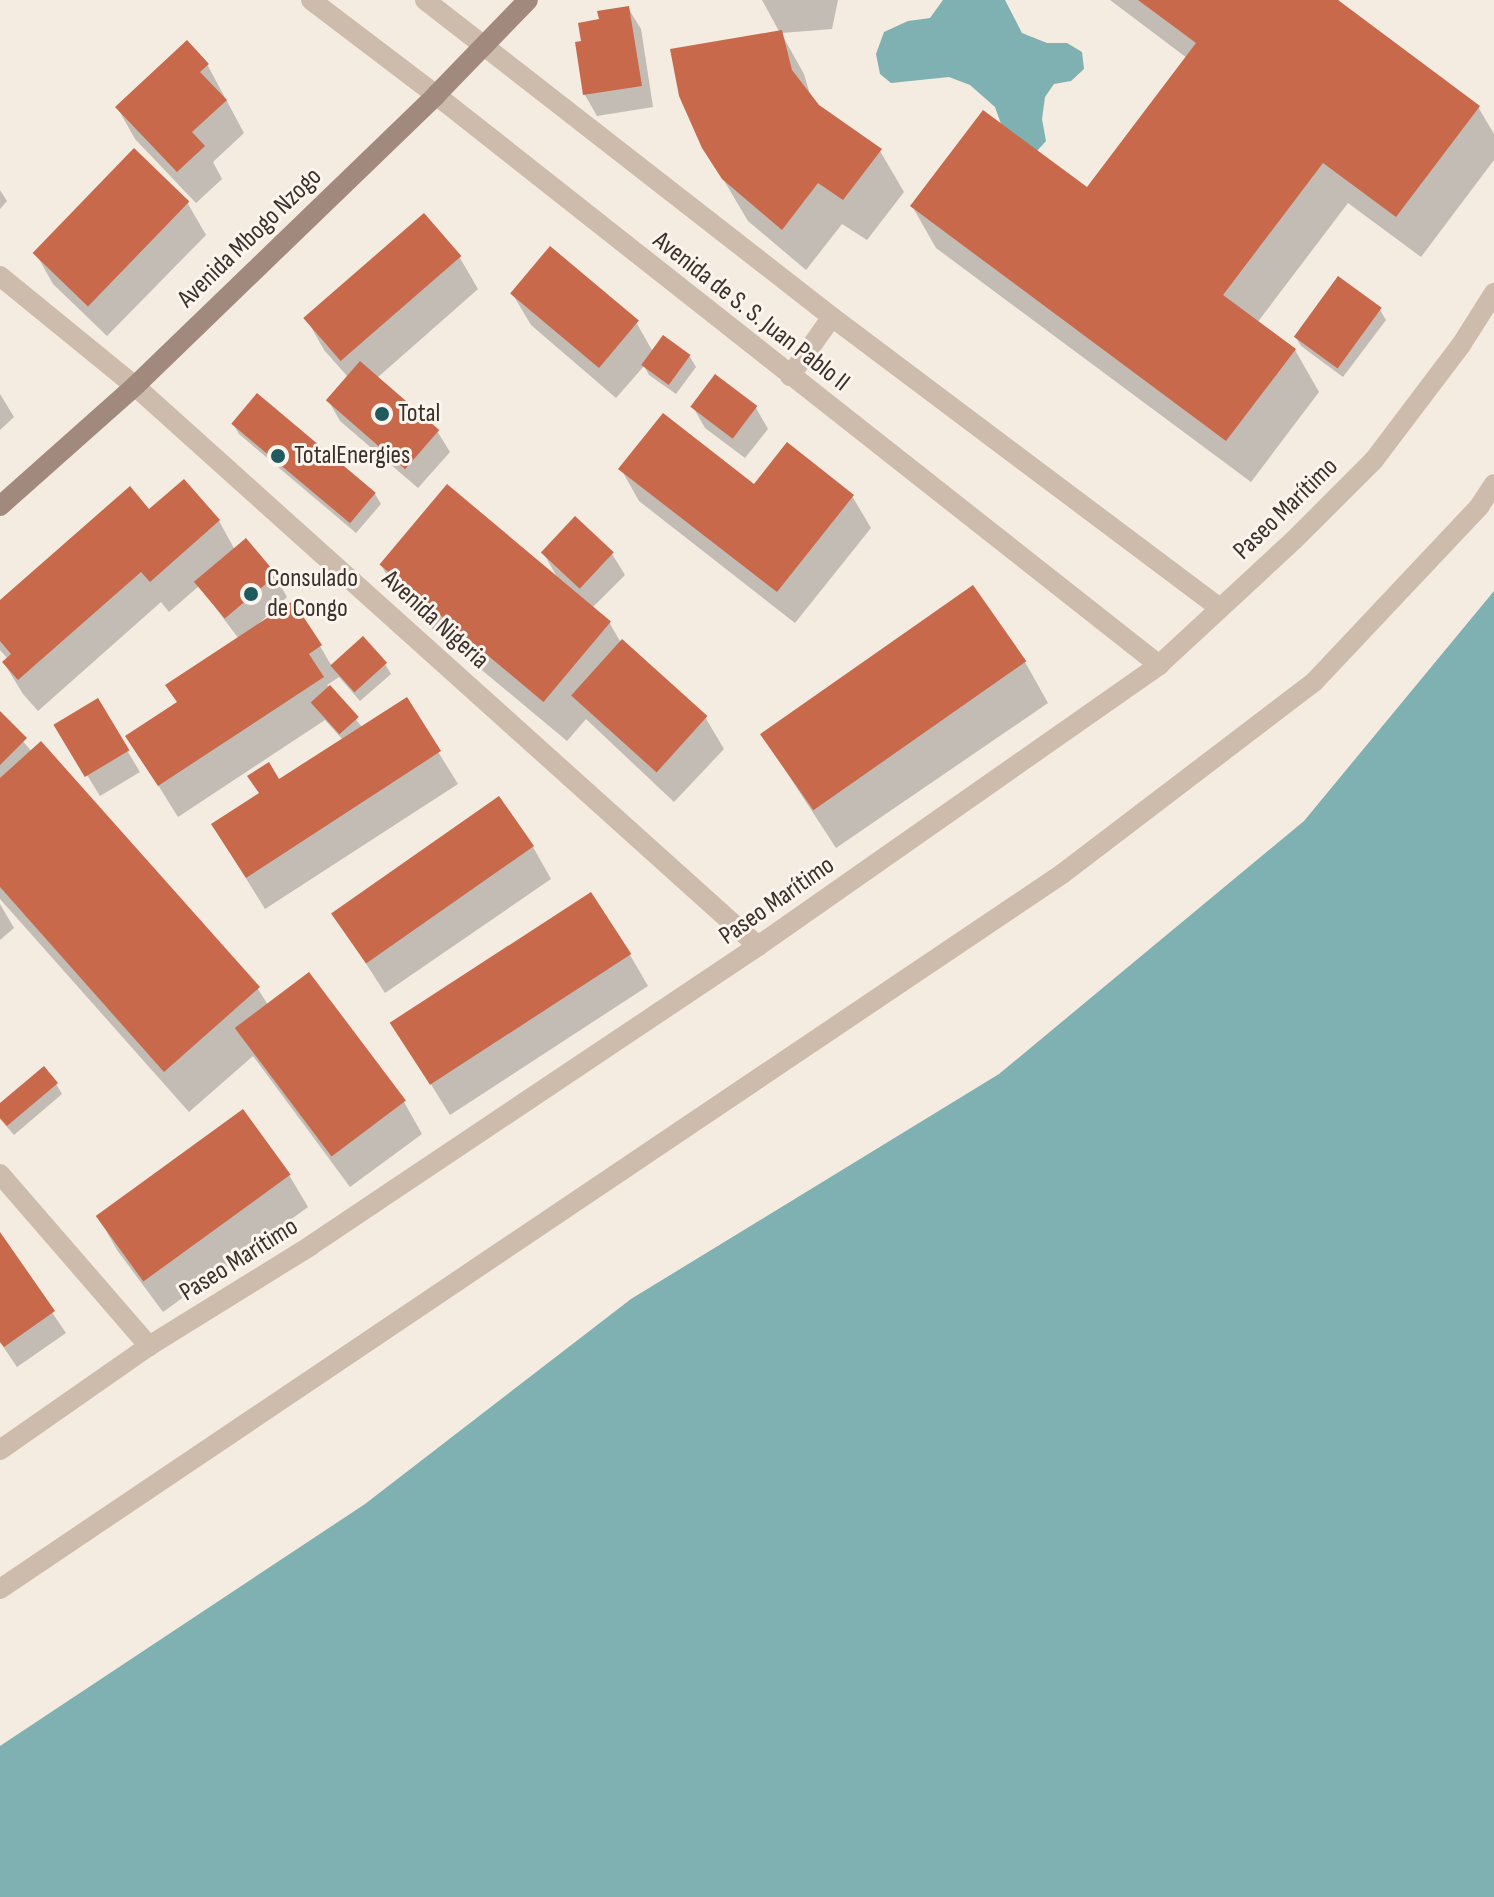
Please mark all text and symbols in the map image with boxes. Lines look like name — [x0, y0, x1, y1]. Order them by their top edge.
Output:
street label: Avenida Mbogo Nzogo — [171, 161, 329, 315]
street label: Avenida de S. S. Juan Pablo II — [646, 226, 856, 398]
place label: Total — [398, 398, 440, 430]
marker: Total — [373, 405, 391, 423]
place label: TotalEnergies — [294, 440, 410, 472]
marker: TotalEnergies — [269, 447, 287, 465]
street label: Paseo Marítimo — [1227, 451, 1345, 567]
place label: Consulado de Congo — [267, 563, 358, 624]
street label: Avenida Nigeria — [375, 564, 495, 676]
marker: Consulado de Congo — [242, 585, 260, 603]
street label: Paseo Marítimo — [713, 850, 841, 952]
street label: Paseo Marítimo — [174, 1211, 304, 1309]

